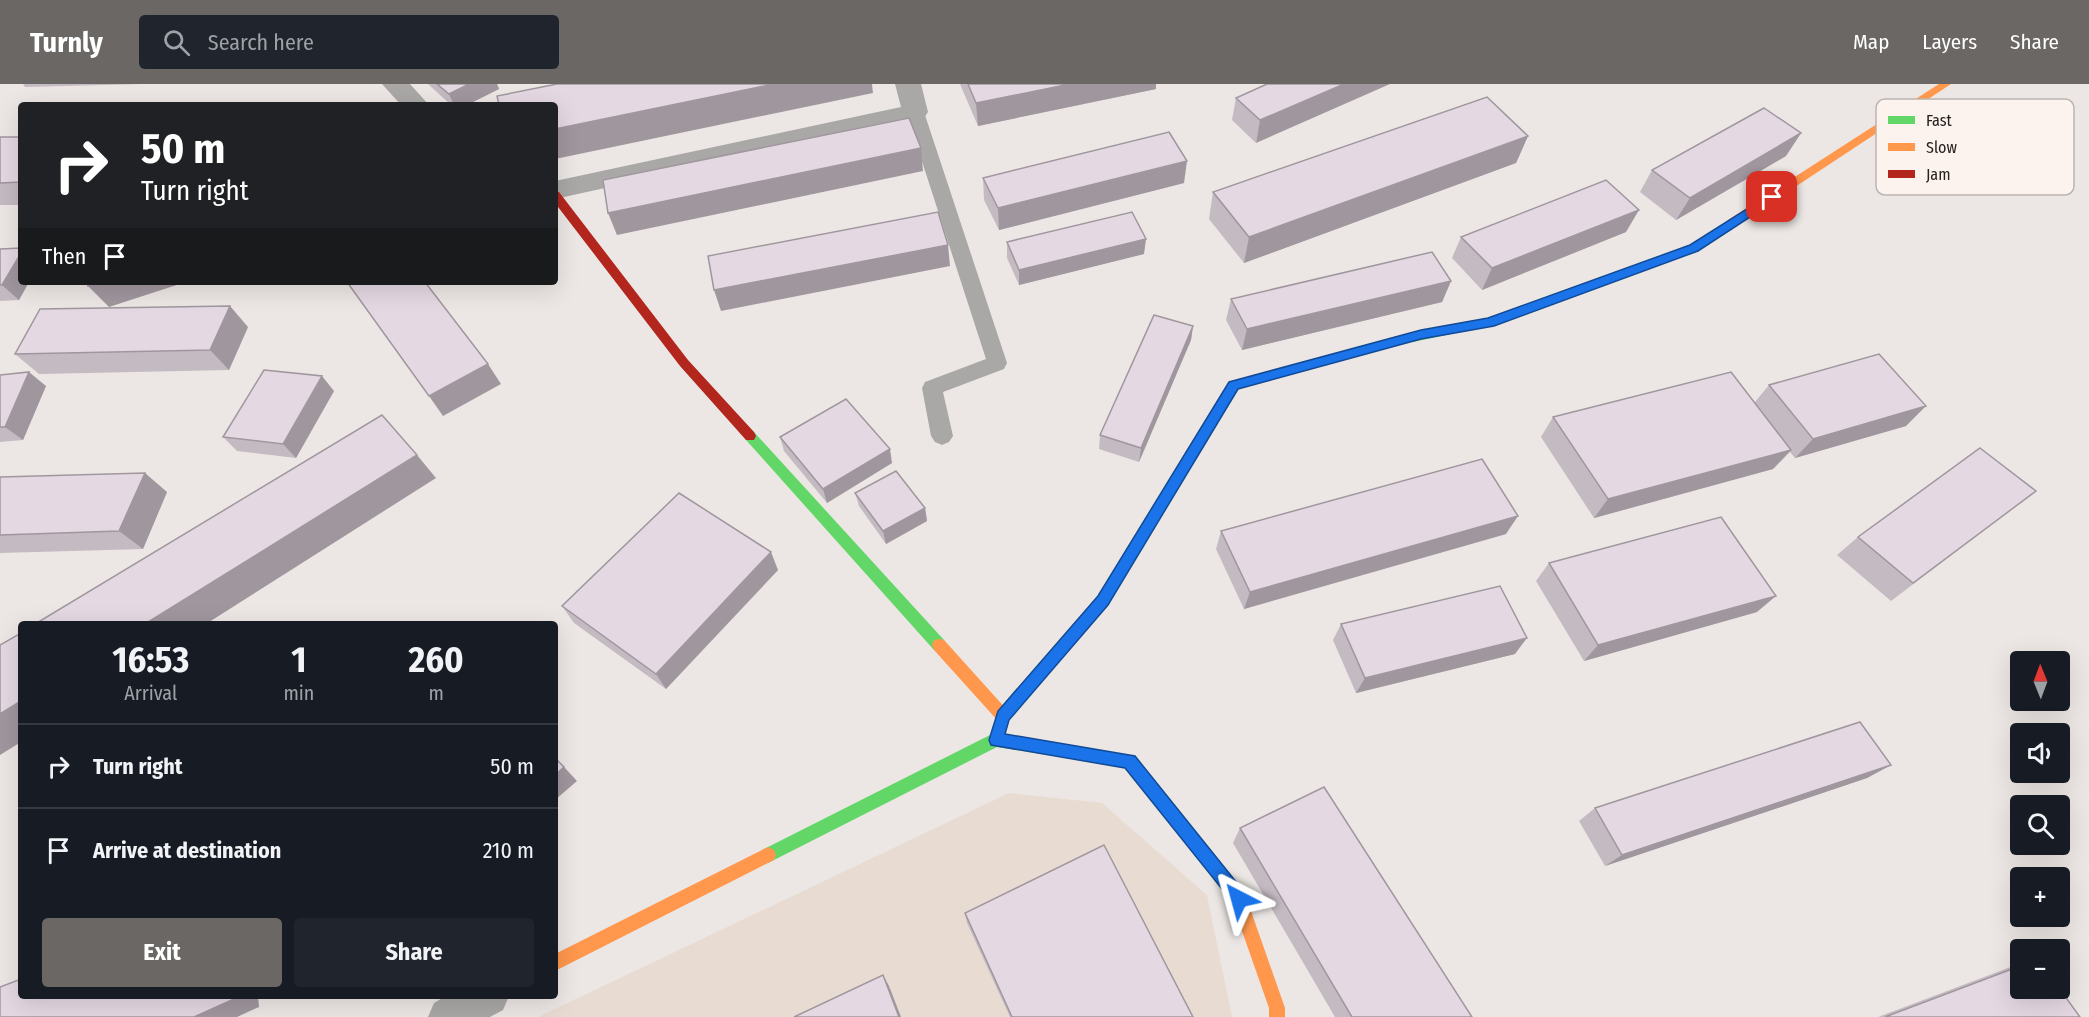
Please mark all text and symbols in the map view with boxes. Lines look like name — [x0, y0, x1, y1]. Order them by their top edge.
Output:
search box — [139, 15, 559, 69]
text: Turnly — [30, 26, 103, 59]
icon: search — [160, 26, 193, 59]
text: Search here — [208, 29, 314, 56]
text: Map — [1853, 29, 1889, 55]
text: Layers — [1922, 29, 1977, 55]
text: Share — [2010, 29, 2059, 55]
legend — [1876, 99, 2074, 195]
text: Fast — [1926, 111, 1953, 130]
text: 50 m — [141, 124, 225, 174]
icon: right — [42, 126, 120, 204]
text: Slow — [1926, 138, 1957, 157]
text: Jam — [1926, 165, 1951, 184]
pin — [1746, 171, 1797, 222]
text: Turn right — [141, 175, 249, 207]
icon: arrive — [1755, 180, 1788, 213]
icon: arrive — [98, 240, 131, 273]
text: Then — [42, 243, 86, 270]
text: 16:53 — [112, 638, 189, 682]
text: 1 — [291, 638, 307, 682]
text: 260 — [409, 638, 464, 682]
north arrow — [2010, 651, 2070, 711]
map controls — [2010, 651, 2070, 999]
text: Arrival — [124, 681, 177, 705]
text: min — [283, 681, 314, 705]
text: m — [428, 681, 444, 705]
button: sound — [2010, 723, 2070, 783]
icon: right — [42, 750, 75, 783]
text: Turn right — [93, 753, 182, 780]
text: 50 m — [490, 753, 534, 780]
button: search — [2010, 795, 2070, 855]
icon: arrive — [42, 834, 75, 867]
text: Arrive at destination — [93, 837, 281, 864]
text: 210 m — [483, 837, 534, 864]
position arrow — [1207, 867, 1271, 931]
button: + — [2010, 867, 2070, 927]
button: Exit — [42, 918, 282, 987]
button: Share — [294, 918, 534, 987]
button: − — [2010, 939, 2070, 999]

